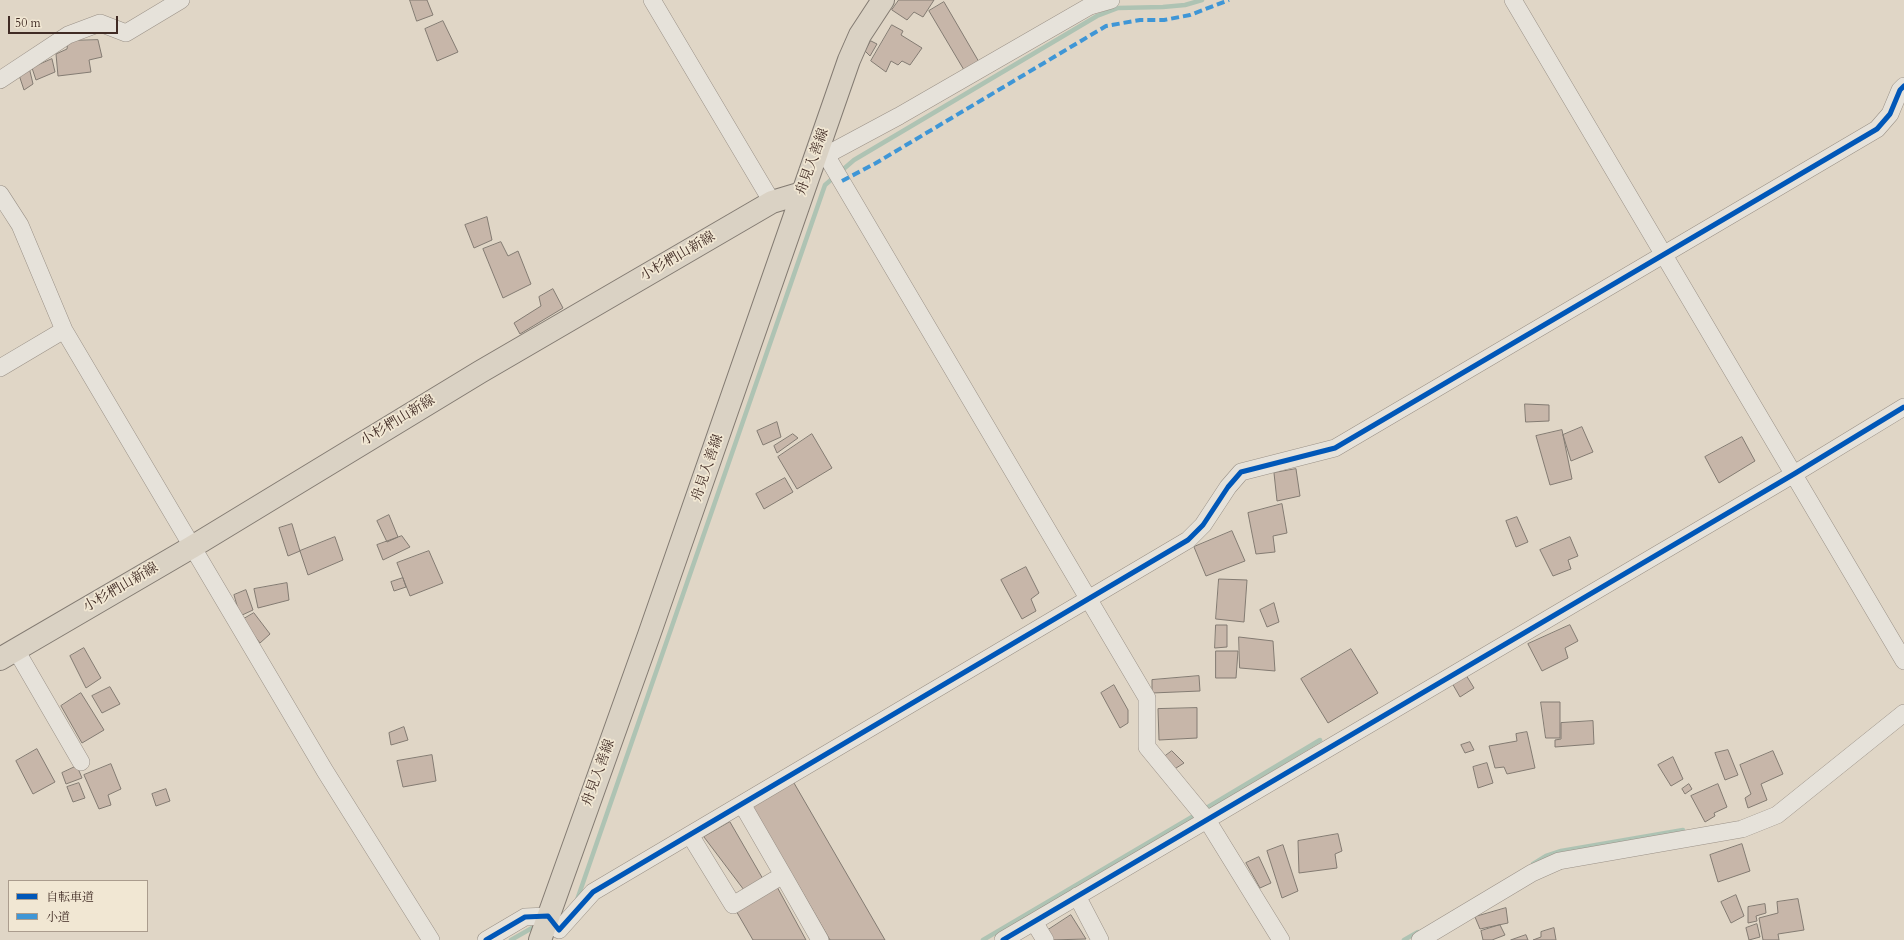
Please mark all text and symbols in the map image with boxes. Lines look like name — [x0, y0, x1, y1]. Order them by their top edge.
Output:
scale bar — [10, 8, 120, 34]
text: 50 m — [15, 15, 41, 31]
street label: 舟見入善線 — [793, 126, 833, 198]
street label: 小杉椚山新線 — [637, 229, 719, 285]
street label: 小杉椚山新線 — [358, 392, 438, 450]
street label: 舟見入善線 — [689, 432, 727, 504]
street label: 小杉椚山新線 — [80, 560, 162, 616]
street label: 舟見入善線 — [579, 737, 619, 809]
legend — [8, 880, 148, 932]
text: 自転車道 — [46, 889, 94, 905]
text: 小道 — [46, 909, 70, 925]

